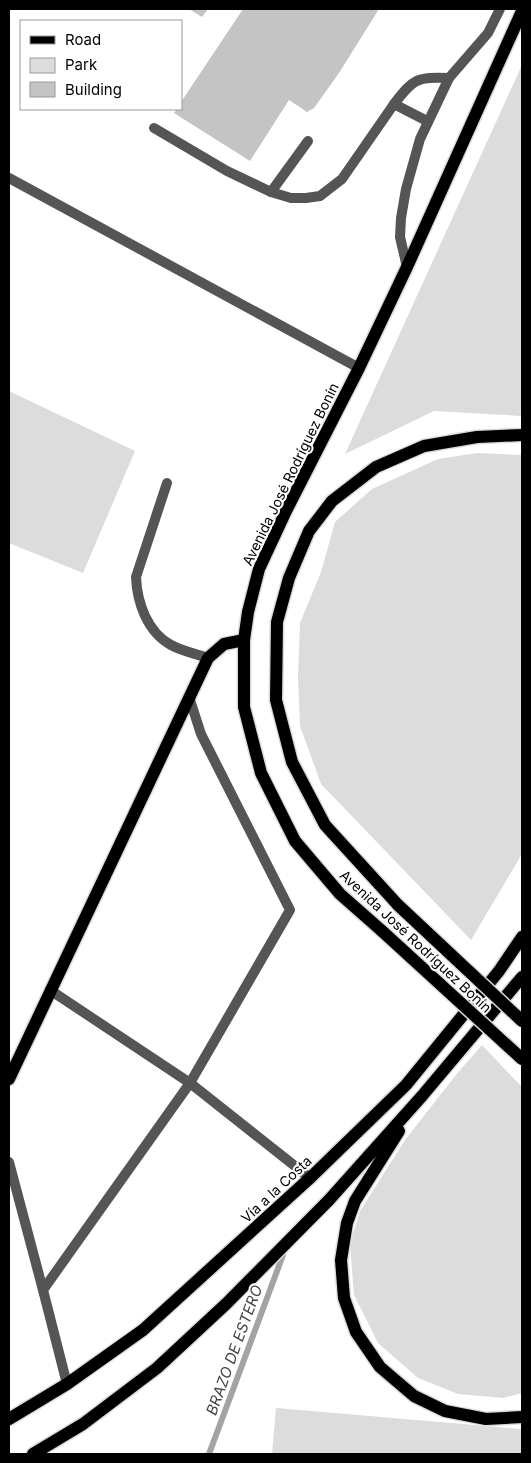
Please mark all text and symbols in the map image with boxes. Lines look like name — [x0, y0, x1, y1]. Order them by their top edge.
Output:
legend — [20, 20, 182, 110]
text: Road — [65, 30, 101, 49]
text: Park — [65, 55, 98, 74]
text: Building — [65, 80, 122, 99]
street label: Avenida José Rodríguez Bonín — [238, 380, 342, 568]
street label: Avenida José Rodríguez Bonín — [337, 866, 495, 1016]
street label: Vía a la Costa — [237, 1152, 315, 1226]
water label: BRAZO DE ESTERO — [202, 1282, 266, 1418]

